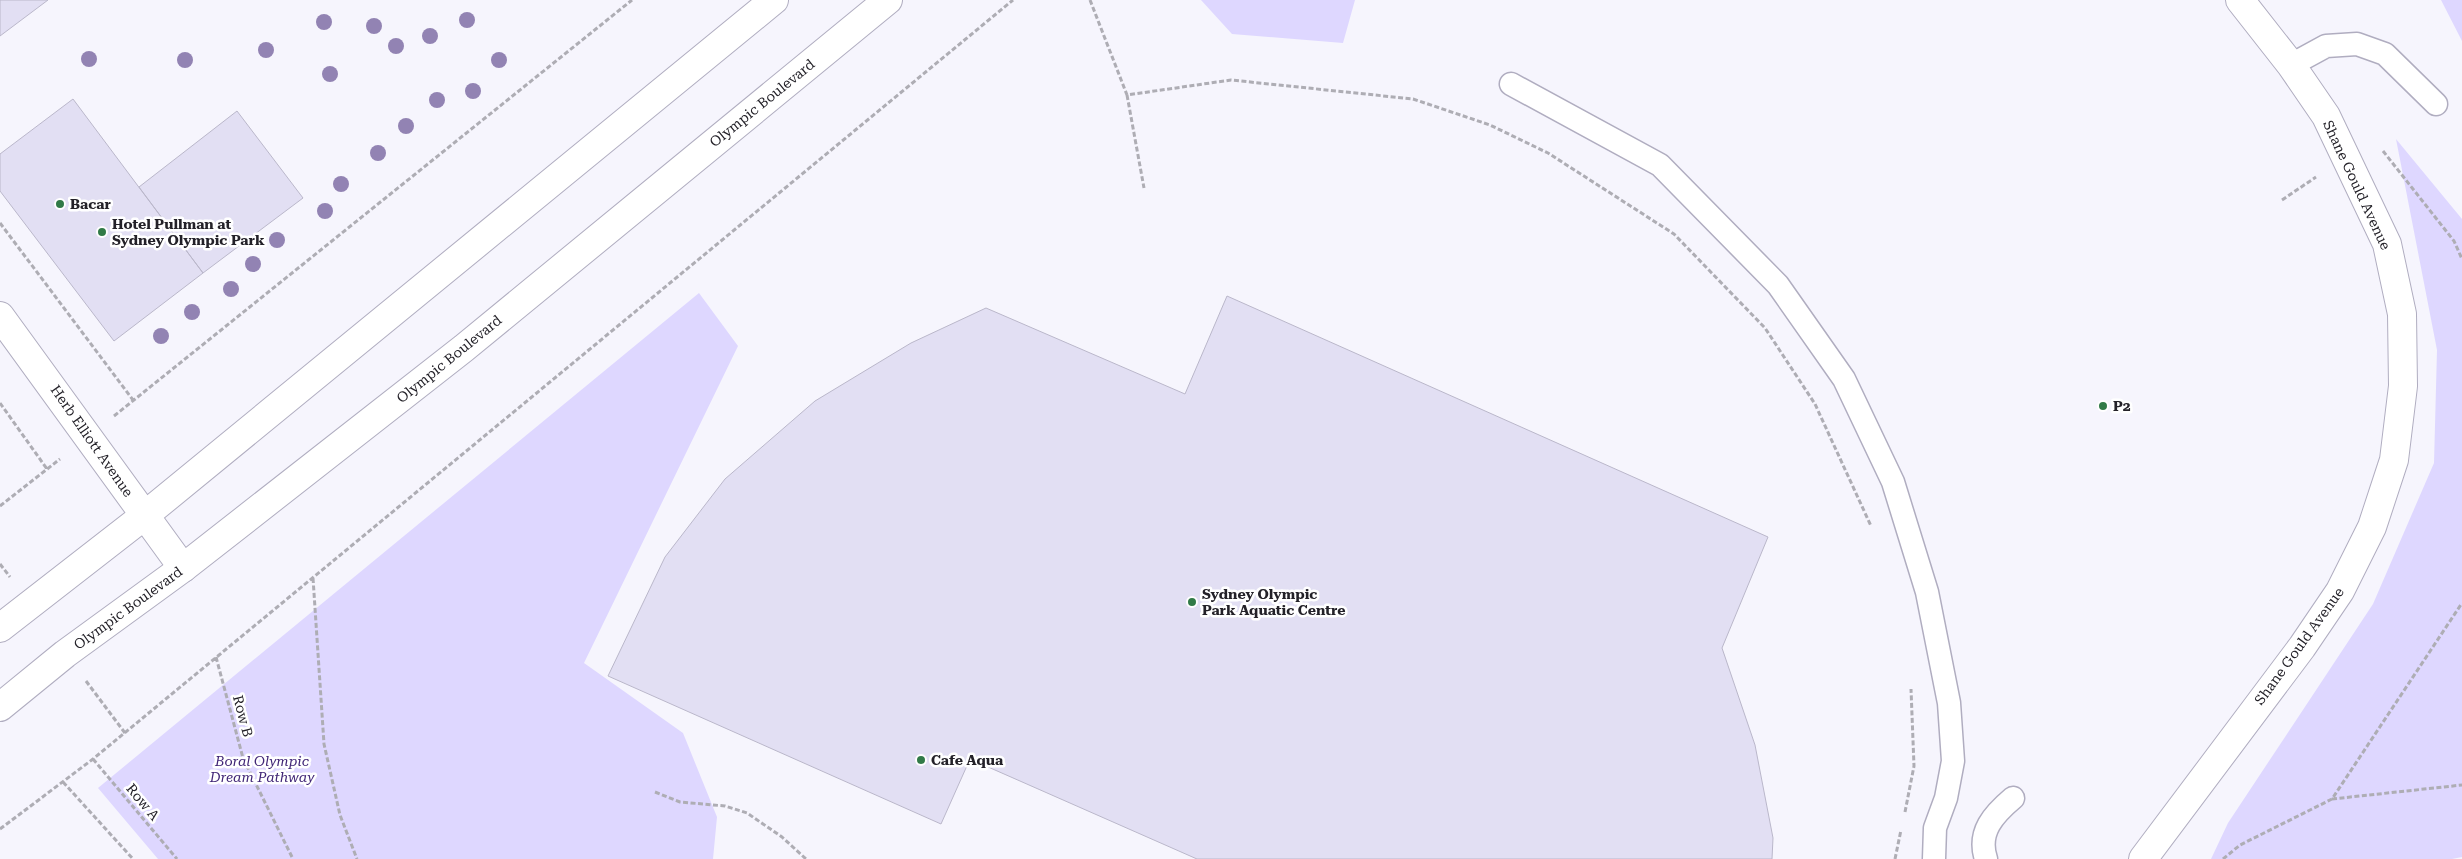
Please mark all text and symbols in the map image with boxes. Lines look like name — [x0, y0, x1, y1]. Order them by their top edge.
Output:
street label: Olympic Boulevard — [706, 56, 818, 150]
street label: Shane Gould Avenue — [2320, 118, 2394, 253]
place label: Bacar — [70, 196, 112, 212]
marker: Bacar — [54, 198, 66, 210]
place label: Hotel Pullman at Sydney Olympic Park — [112, 216, 265, 248]
marker: Hotel Pullman at Sydney Olympic Park — [96, 226, 108, 238]
street label: Olympic Boulevard — [393, 312, 505, 406]
street label: Herb Elliott Avenue — [47, 382, 137, 500]
place label: P2 — [2113, 398, 2131, 414]
marker: P2 — [2097, 400, 2109, 412]
street label: Olympic Boulevard — [71, 563, 185, 653]
street label: Shane Gould Avenue — [2251, 584, 2347, 708]
place label: Sydney Olympic Park Aquatic Centre — [1202, 586, 1345, 618]
marker: Sydney Olympic Park Aquatic Centre — [1186, 596, 1198, 608]
street label: Row B — [230, 693, 256, 739]
place label: Cafe Aqua — [931, 752, 1004, 768]
park label: Boral Olympic Dream Pathway — [209, 753, 315, 785]
marker: Cafe Aqua — [915, 754, 927, 766]
street label: Row A — [123, 780, 163, 824]

